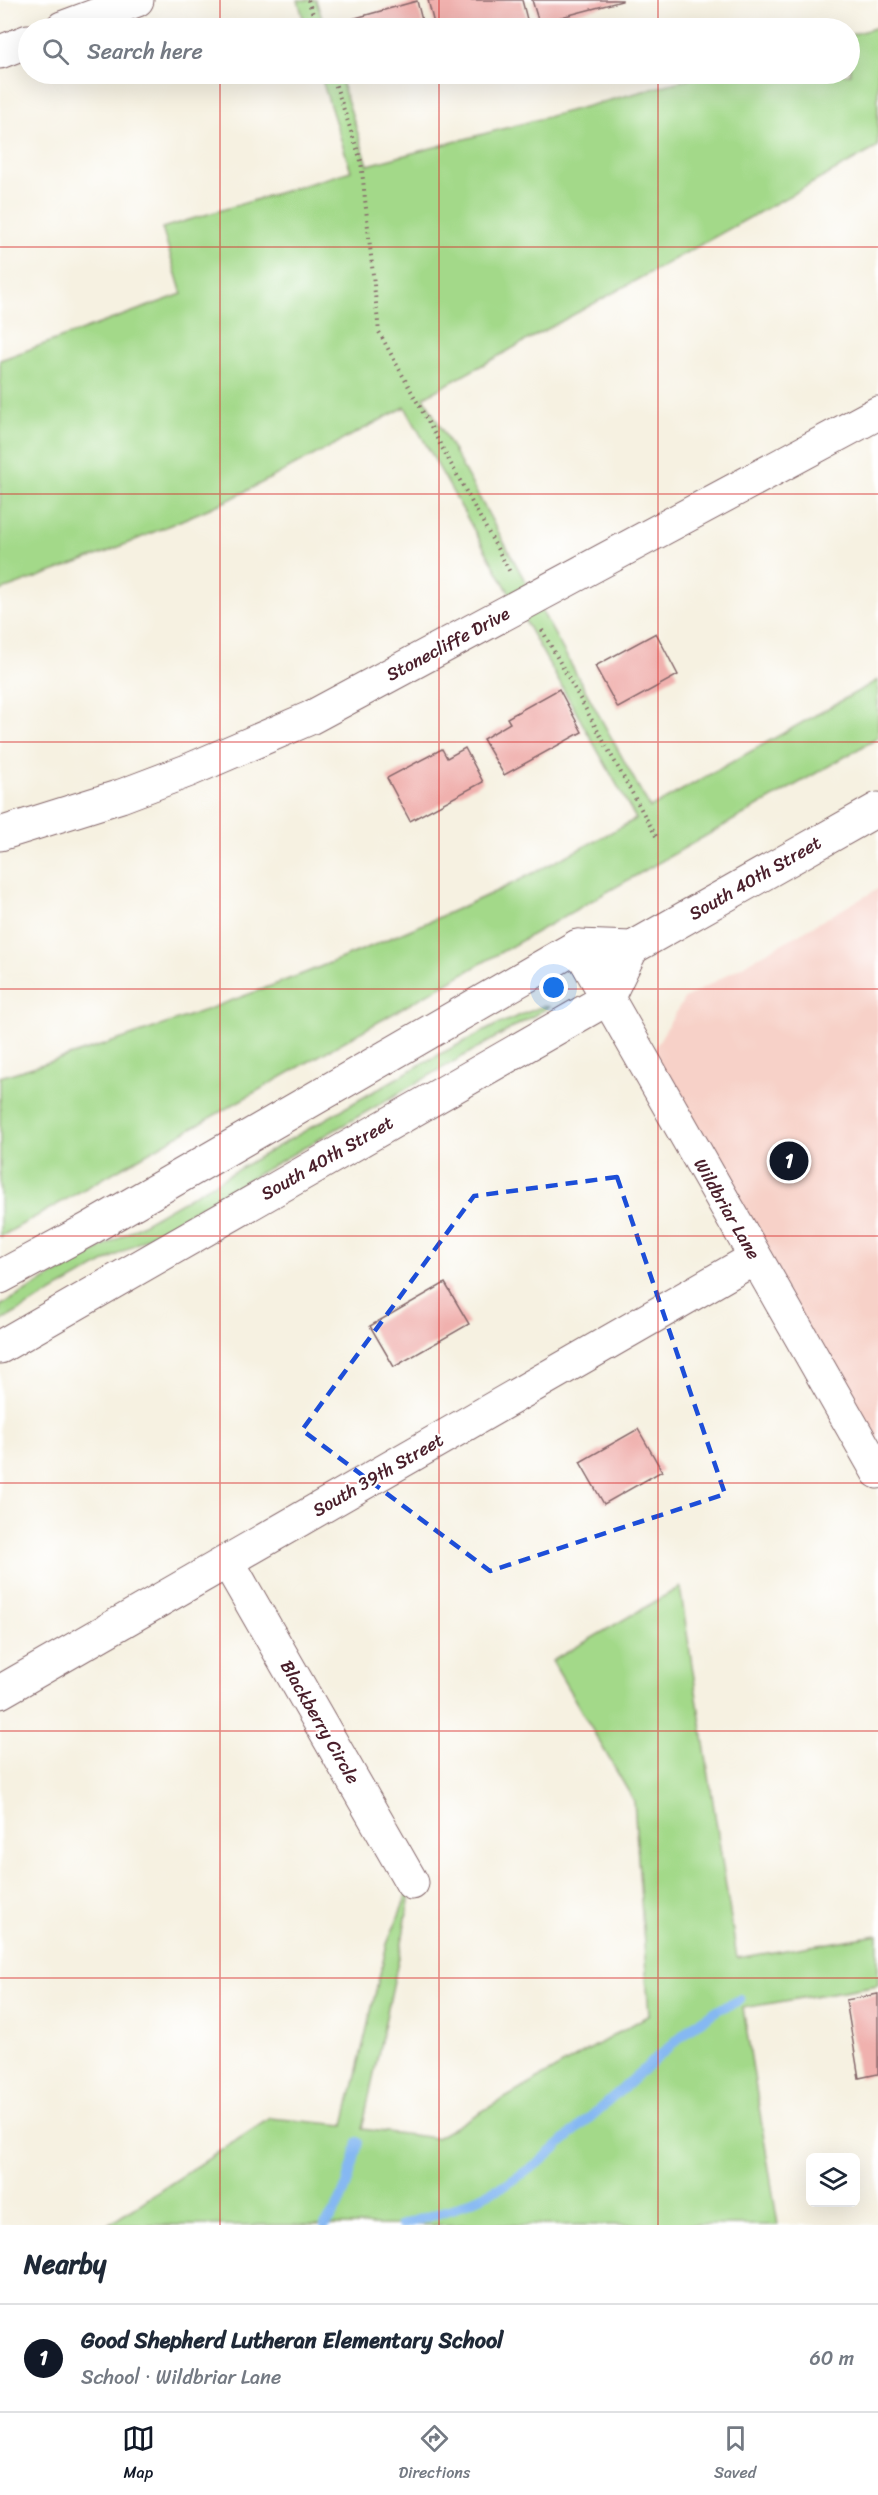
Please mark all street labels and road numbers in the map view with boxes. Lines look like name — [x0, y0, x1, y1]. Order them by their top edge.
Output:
street label: Stonecliffe Drive — [380, 598, 516, 690]
street label: South 40th Street — [682, 827, 828, 929]
street label: South 40th Street — [254, 1107, 400, 1209]
street label: Wildbriar Lane — [685, 1152, 769, 1266]
street label: South 39th Street — [306, 1424, 450, 1526]
street label: Blackberry Circle — [271, 1654, 369, 1790]

